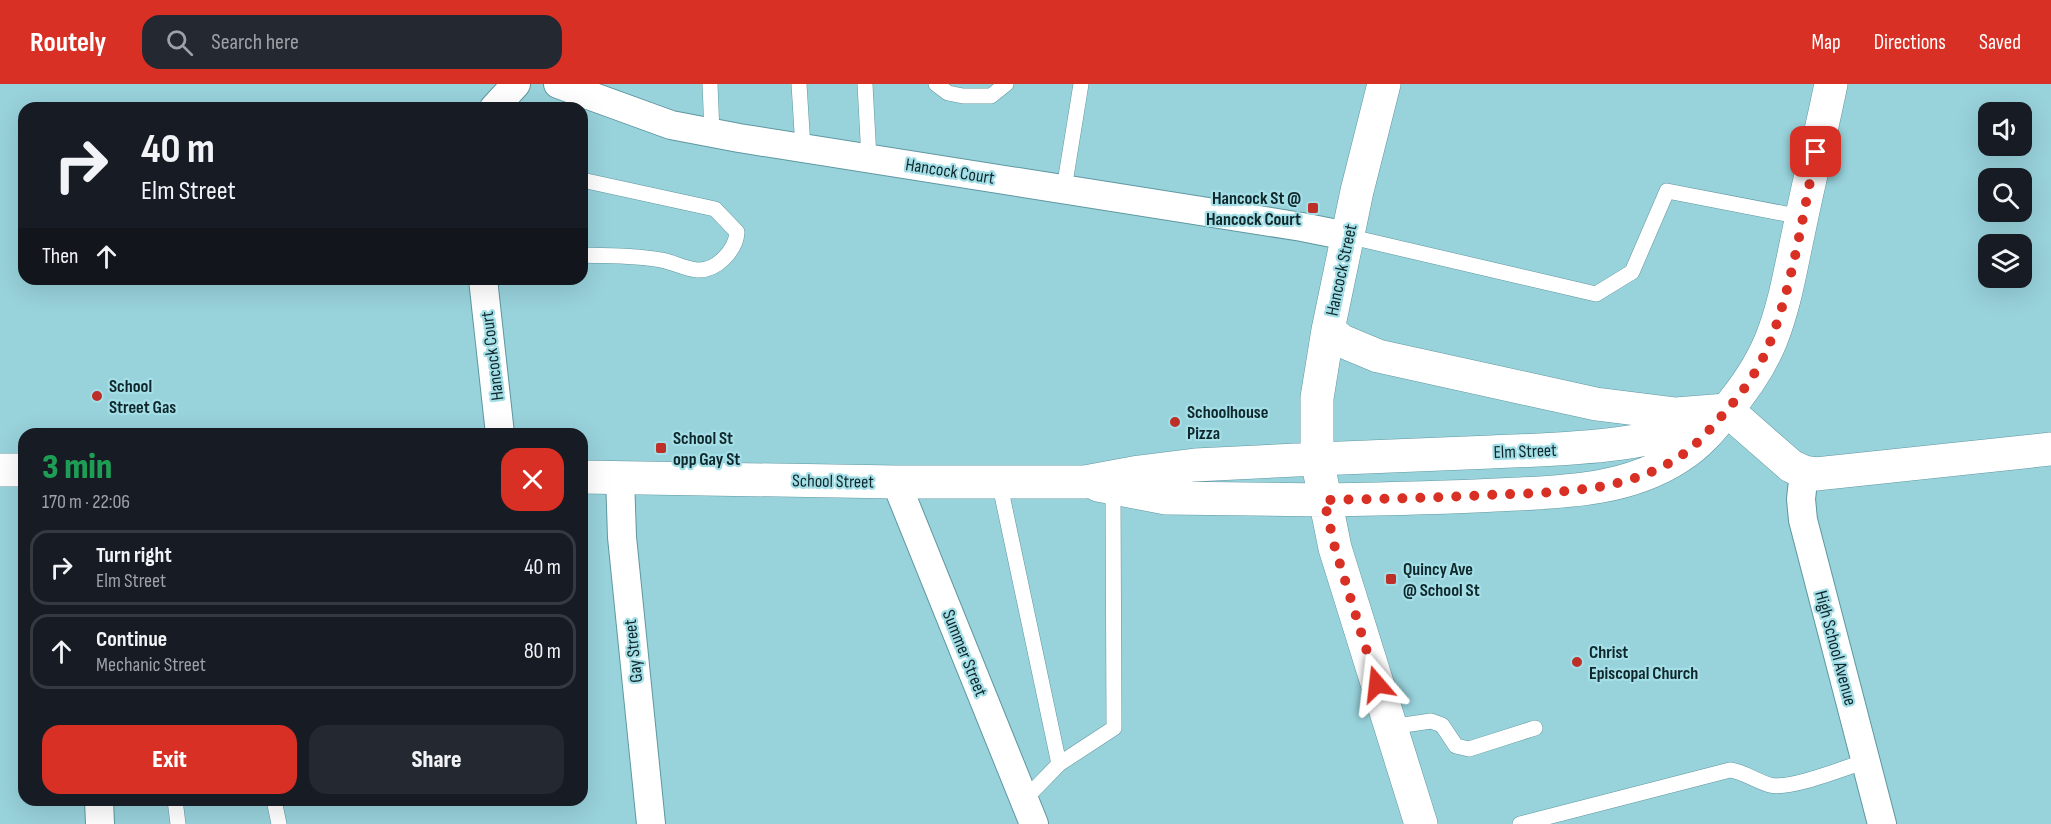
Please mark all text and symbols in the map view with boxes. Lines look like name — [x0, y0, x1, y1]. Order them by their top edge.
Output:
search box — [142, 15, 562, 69]
text: Routely — [30, 26, 106, 59]
icon: search — [163, 26, 196, 59]
text: Search here — [211, 29, 299, 56]
text: Map — [1811, 30, 1841, 55]
text: Directions — [1874, 30, 1946, 55]
text: Saved — [1979, 30, 2021, 55]
map controls — [1978, 102, 2032, 288]
button: sound — [1978, 102, 2032, 156]
text: 40 m — [141, 124, 215, 175]
icon: right — [42, 126, 120, 204]
pin — [1790, 126, 1841, 177]
icon: arrive — [1799, 135, 1832, 168]
street label: Hancock Court — [904, 154, 996, 189]
button: search — [1978, 168, 2032, 222]
text: Elm Street — [141, 175, 236, 207]
place label: Hancock St @ Hancock Court — [1206, 188, 1301, 230]
marker: Hancock St @ Hancock Court — [1306, 201, 1320, 215]
street label: Hancock Street — [1322, 222, 1362, 318]
button: layers — [1978, 234, 2032, 288]
icon: ahead — [90, 240, 123, 273]
text: Then — [42, 243, 78, 270]
street label: Hancock Court — [477, 310, 508, 402]
place label: School Street Gas — [109, 376, 176, 418]
marker: School Street Gas — [90, 389, 104, 403]
place label: Schoolhouse Pizza — [1187, 402, 1268, 444]
marker: Schoolhouse Pizza — [1168, 415, 1182, 429]
place label: School St opp Gay St — [673, 428, 740, 470]
street label: Elm Street — [1493, 440, 1557, 463]
marker: School St opp Gay St — [654, 441, 668, 455]
text: 3 min — [42, 446, 112, 489]
button: close — [501, 448, 564, 511]
street label: School Street — [792, 470, 875, 493]
text: 170 m · 22:06 — [42, 490, 130, 514]
text: Turn right — [96, 542, 172, 569]
icon: right — [45, 551, 78, 584]
text: 40 m — [524, 554, 561, 581]
place label: Quincy Ave @ School St — [1403, 559, 1480, 601]
text: Elm Street — [96, 569, 166, 593]
marker: Quincy Ave @ School St — [1384, 572, 1398, 586]
street label: High School Avenue — [1810, 588, 1861, 708]
street label: Summer Street — [938, 607, 992, 700]
street label: Gay Street — [620, 618, 647, 684]
text: Continue — [96, 626, 167, 653]
icon: ahead — [45, 635, 78, 668]
text: 80 m — [524, 638, 561, 665]
place label: Christ Episcopal Church — [1589, 642, 1698, 684]
position arrow — [1345, 652, 1409, 716]
text: Mechanic Street — [96, 653, 206, 677]
marker: Christ Episcopal Church — [1570, 655, 1584, 669]
button: Exit — [42, 725, 297, 794]
button: Share — [309, 725, 564, 794]

